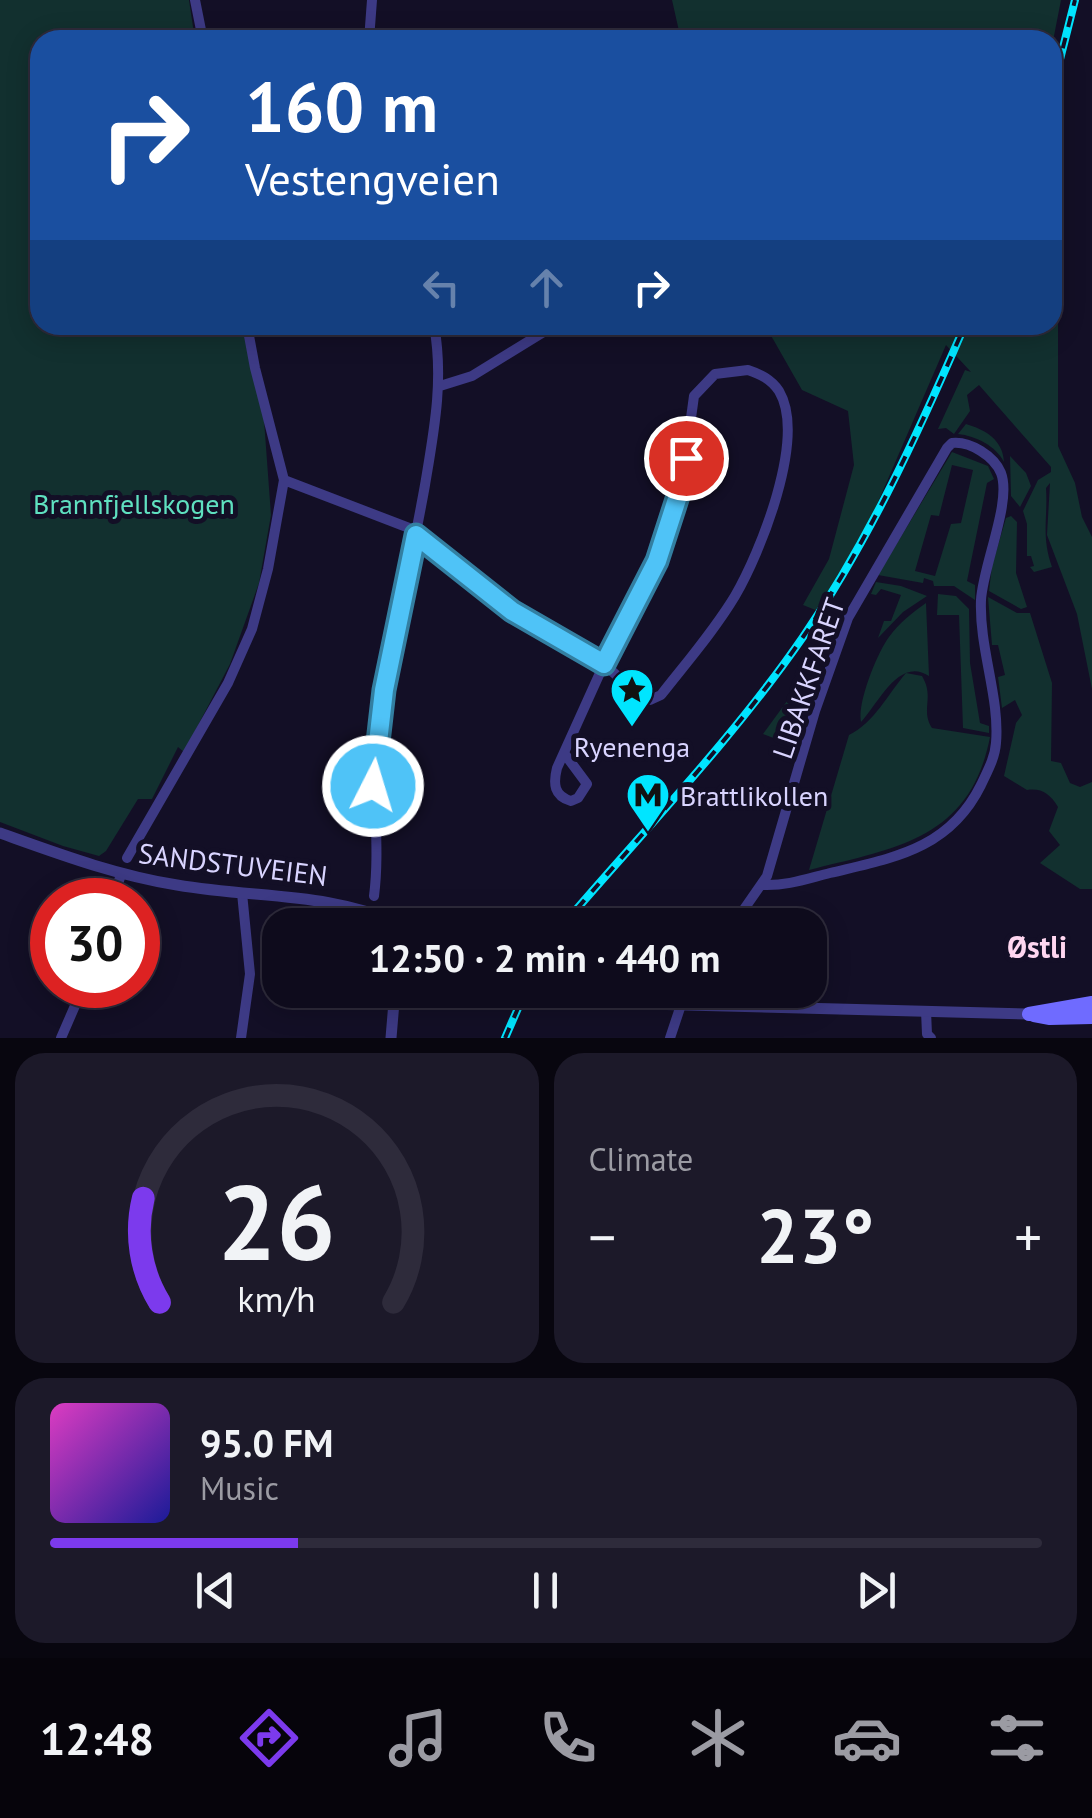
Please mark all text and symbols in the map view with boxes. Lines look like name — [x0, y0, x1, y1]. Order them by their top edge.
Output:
text: 160 m — [245, 61, 438, 151]
icon: right — [80, 70, 210, 200]
text: Vestengveien — [245, 149, 500, 207]
icon: left — [414, 260, 469, 315]
icon: ahead — [519, 260, 574, 315]
icon: right — [624, 260, 679, 315]
pin — [644, 416, 729, 501]
icon: arrive — [659, 431, 714, 486]
park label: Brannfjellskogen — [33, 485, 235, 522]
street label: LIBAKKFARET — [763, 592, 853, 763]
place icon: Ryenenga — [609, 667, 655, 728]
place label: Ryenenga — [574, 728, 690, 765]
position arrow — [321, 734, 425, 838]
metro station icon: Brattlikollen — [625, 772, 671, 833]
place label: Brattlikollen — [680, 777, 828, 814]
street label: SANDSTUVEIEN — [136, 834, 330, 894]
speed limit sign: 30 — [30, 878, 160, 1008]
district label: Østli — [1007, 927, 1067, 966]
text: 12:50 · 2 min · 440 m — [369, 933, 720, 982]
text: Climate — [589, 1138, 693, 1180]
text: 26 — [218, 1154, 336, 1289]
text: 23° — [756, 1187, 874, 1284]
text: − — [589, 1201, 616, 1272]
text: + — [1014, 1201, 1042, 1272]
text: km/h — [238, 1276, 316, 1322]
text: 95.0 FM — [200, 1418, 333, 1467]
text: Music — [200, 1467, 279, 1509]
icon: previous — [188, 1563, 243, 1618]
icon: pause — [518, 1563, 573, 1618]
icon: next — [849, 1563, 904, 1618]
icon: directions — [234, 1703, 304, 1773]
icon: music — [383, 1703, 453, 1773]
icon: phone — [533, 1703, 603, 1773]
icon: climate — [683, 1703, 753, 1773]
icon: car — [832, 1703, 902, 1773]
icon: filters — [982, 1703, 1052, 1773]
text: 12:48 — [40, 1709, 154, 1767]

